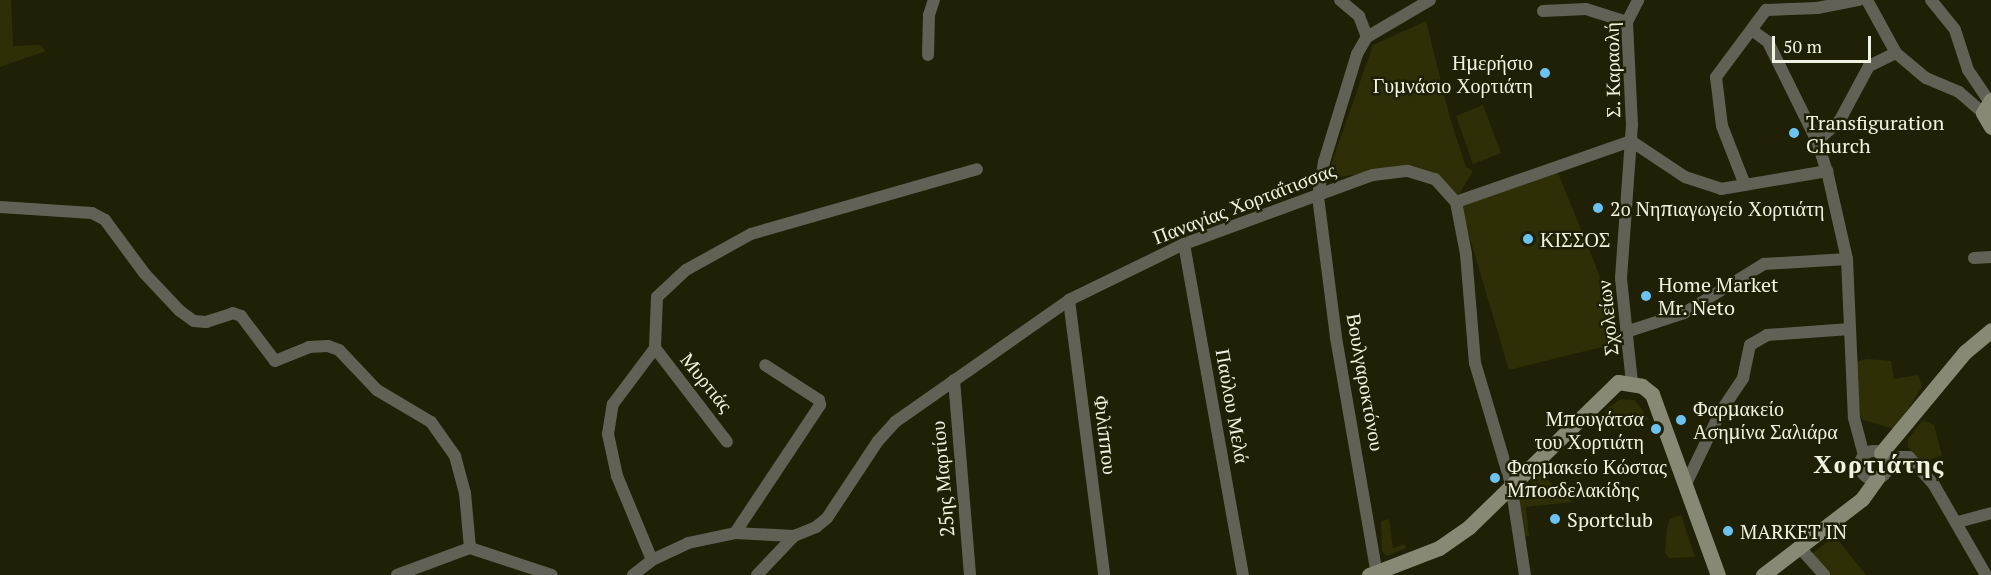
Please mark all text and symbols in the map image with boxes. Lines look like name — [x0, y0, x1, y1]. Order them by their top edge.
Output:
street label: Σ. Καραολή — [1599, 21, 1625, 119]
scale bar — [1775, 24, 1874, 62]
text: 50 m — [1783, 34, 1822, 58]
place label: Ημερήσιο Γυμνάσιο Χορτιάτη — [1373, 50, 1533, 97]
marker: Ημερήσιο Γυμνάσιο Χορτιάτη — [1538, 66, 1552, 80]
place label: Transfiguration Church — [1806, 110, 1944, 157]
marker: Transfiguration Church — [1787, 126, 1801, 140]
street label: Παναγίας Χορταΐτισσας — [1149, 157, 1339, 249]
place label: 2ο Νηπιαγωγείο Χορτιάτη — [1610, 196, 1825, 220]
marker: 2ο Νηπιαγωγείο Χορτιάτη — [1591, 201, 1605, 215]
place label: ΚΙΣΣΟΣ — [1540, 227, 1610, 251]
marker: ΚΙΣΣΟΣ — [1521, 232, 1535, 246]
place label: Home Market Mr. Neto — [1658, 272, 1778, 319]
street label: Σχολείων — [1591, 279, 1623, 357]
marker: Home Market Mr. Neto — [1639, 289, 1653, 303]
street label: Βουλγαροκτόνου — [1342, 311, 1390, 453]
street label: Μυρτιάς — [676, 347, 738, 417]
street label: Παύλου Μελά — [1211, 347, 1255, 465]
street label: Φιλίππου — [1089, 394, 1123, 476]
place label: Φαρμακείο Ασημίνα Σαλιάρα — [1693, 396, 1838, 443]
place label: Μπουγάτσα του Χορτιάτη — [1534, 406, 1644, 453]
marker: Φαρμακείο Ασημίνα Σαλιάρα — [1674, 413, 1688, 427]
street label: 25ης Μαρτίου — [925, 420, 959, 538]
marker: Μπουγάτσα του Χορτιάτη — [1649, 422, 1663, 436]
district label: Χορτιάτης — [1813, 448, 1945, 480]
place label: Φαρμακείο Κώστας Μποσδελακίδης — [1507, 454, 1667, 501]
marker: Φαρμακείο Κώστας Μποσδελακίδης — [1488, 471, 1502, 485]
place label: Sportclub — [1567, 507, 1653, 531]
marker: Sportclub — [1548, 512, 1562, 526]
place label: MARKET IN — [1740, 519, 1847, 543]
marker: MARKET IN — [1721, 524, 1735, 538]

